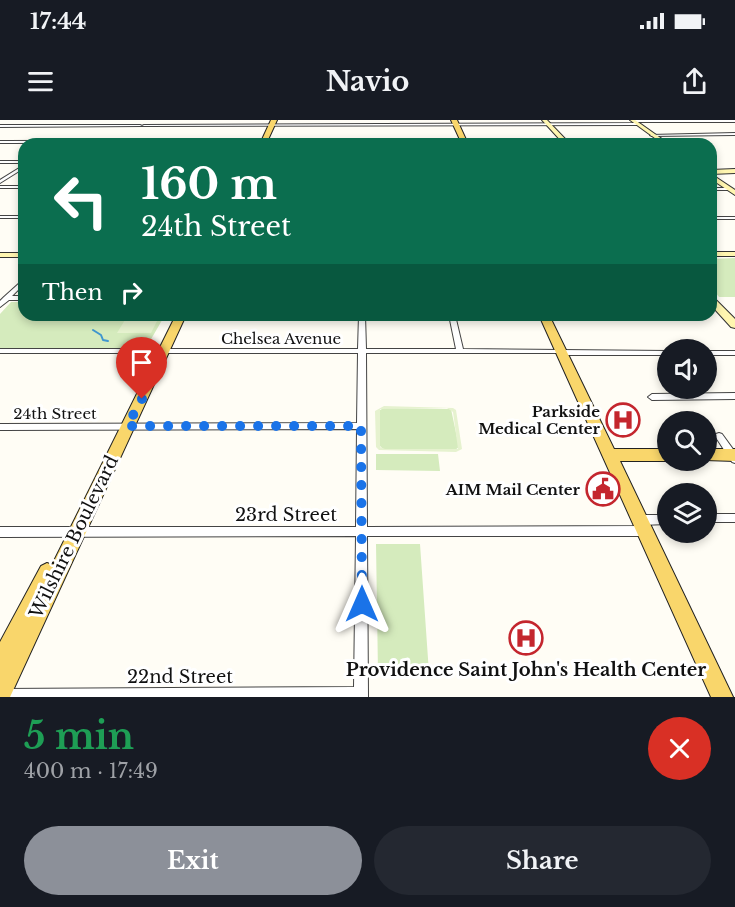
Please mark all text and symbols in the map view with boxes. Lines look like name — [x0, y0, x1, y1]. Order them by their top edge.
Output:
text: 17:44 — [30, 8, 86, 35]
icon: menu — [24, 65, 57, 98]
text: Navio — [326, 65, 409, 98]
icon: share — [678, 65, 711, 98]
text: 160 m — [141, 158, 277, 210]
icon: left — [42, 162, 120, 240]
text: 24th Street — [141, 210, 291, 243]
icon: right — [115, 276, 148, 309]
text: Then — [42, 279, 103, 306]
street label: Chelsea Avenue — [221, 329, 341, 348]
pin — [116, 337, 167, 399]
map controls — [657, 339, 717, 543]
button: sound — [657, 339, 717, 399]
icon: arrive — [125, 346, 158, 379]
place label: Parkside Medical Center — [478, 402, 601, 438]
hospital icon: Parkside Medical Center — [605, 402, 641, 438]
street label: 24th Street — [13, 404, 97, 423]
button: search — [657, 411, 717, 471]
street label: Wilshire Boulevard — [25, 452, 123, 623]
public building icon: AIM Mail Center — [585, 471, 621, 507]
place label: AIM Mail Center — [445, 480, 581, 499]
button: layers — [657, 483, 717, 543]
street label: 23rd Street — [235, 504, 337, 526]
position arrow — [330, 572, 394, 636]
hospital icon: Providence Saint John's Health Center — [508, 620, 544, 656]
place label: Providence Saint John's Health Center — [346, 659, 706, 681]
street label: 22nd Street — [127, 666, 233, 688]
text: 5 min — [24, 714, 134, 759]
button: close — [648, 717, 711, 780]
text: 400 m · 17:49 — [24, 759, 158, 783]
button: Exit — [24, 826, 362, 895]
button: Share — [374, 826, 711, 895]

